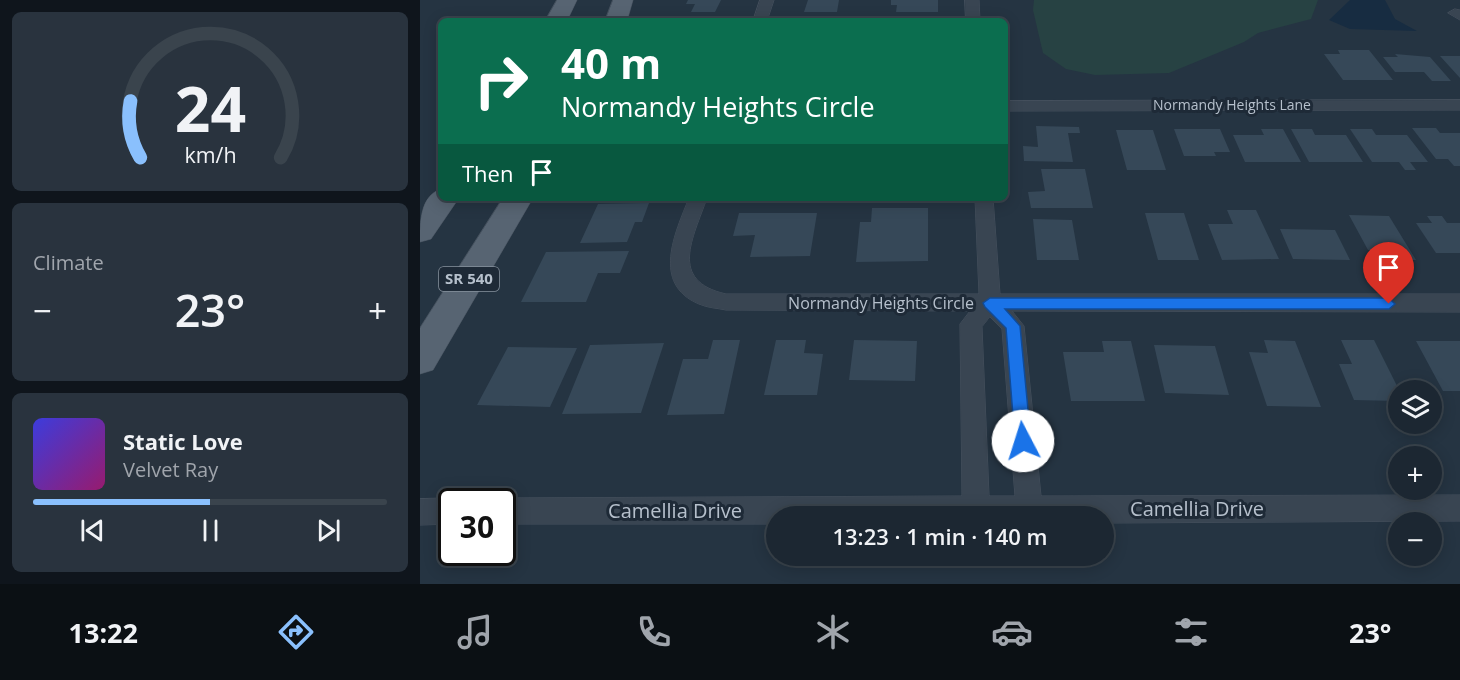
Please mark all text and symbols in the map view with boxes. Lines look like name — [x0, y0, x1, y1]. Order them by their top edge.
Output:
text: 40 m — [561, 34, 661, 91]
icon: right — [462, 42, 540, 120]
text: 24 — [174, 66, 246, 151]
text: Normandy Heights Circle — [561, 88, 875, 125]
street label: Normandy Heights Lane — [1153, 95, 1311, 114]
text: km/h — [184, 141, 236, 170]
icon: arrive — [525, 156, 558, 189]
text: Then — [462, 158, 513, 188]
pin — [1363, 242, 1414, 304]
text: Climate — [33, 249, 104, 276]
icon: arrive — [1372, 251, 1405, 284]
road number: SR 540 — [439, 267, 499, 291]
text: 23° — [175, 279, 245, 340]
text: − — [33, 288, 52, 333]
text: + — [368, 288, 387, 333]
street label: Normandy Heights Circle — [788, 292, 974, 314]
map controls — [1388, 380, 1442, 566]
button: layers — [1388, 380, 1442, 434]
position arrow — [991, 409, 1055, 473]
text: Static Love — [123, 426, 243, 456]
button: + — [1388, 446, 1442, 500]
text: Velvet Ray — [123, 456, 218, 483]
speed limit sign: 30 — [438, 488, 516, 566]
street label: Camellia Drive — [1130, 495, 1264, 522]
street label: Camellia Drive — [608, 497, 742, 524]
button: − — [1388, 512, 1442, 566]
icon: previous — [76, 514, 109, 547]
icon: pause — [194, 514, 227, 547]
icon: next — [312, 514, 345, 547]
text: 13:23 · 1 min · 140 m — [832, 521, 1048, 551]
icon: directions — [275, 611, 317, 653]
icon: music — [454, 611, 496, 653]
icon: phone — [633, 611, 675, 653]
icon: climate — [812, 611, 854, 653]
icon: car — [991, 611, 1033, 653]
icon: filters — [1170, 611, 1212, 653]
text: 13:22 — [69, 614, 138, 651]
text: 23° — [1349, 614, 1391, 651]

